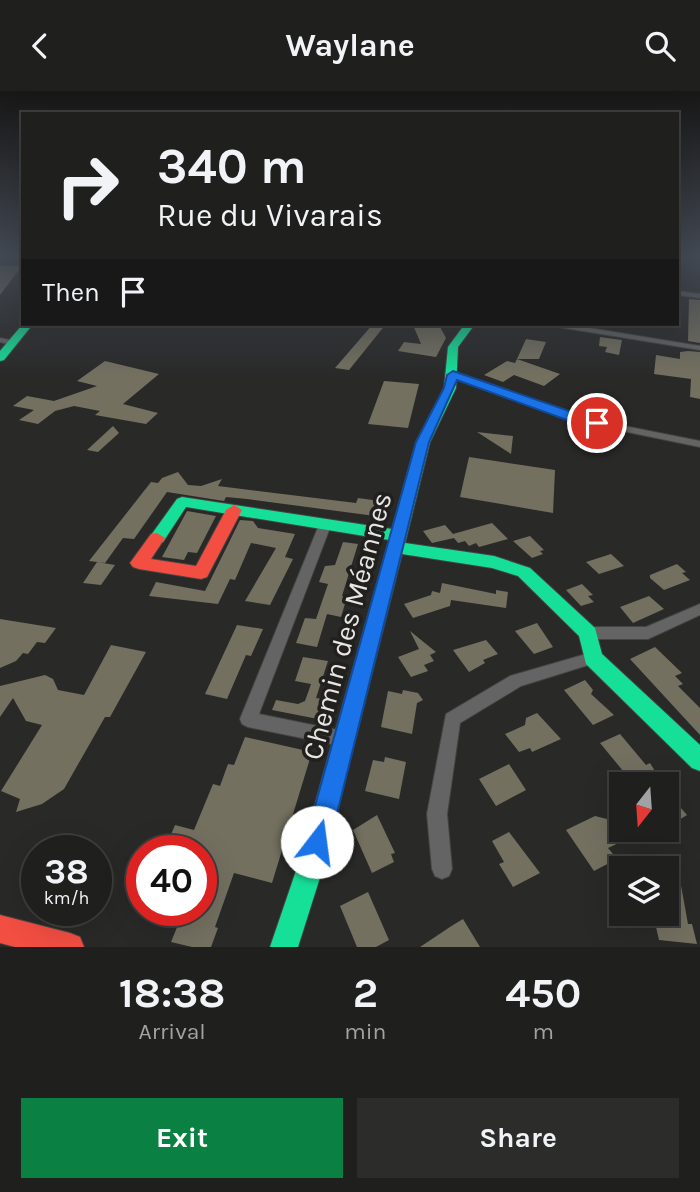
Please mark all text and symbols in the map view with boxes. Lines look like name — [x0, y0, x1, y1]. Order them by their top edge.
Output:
icon: back — [21, 27, 59, 65]
text: Waylane — [285, 27, 415, 64]
icon: search — [641, 27, 679, 65]
text: 340 m — [157, 138, 307, 195]
icon: right — [42, 140, 133, 231]
text: Rue du Vivarais — [157, 197, 383, 234]
icon: arrive — [114, 273, 152, 311]
text: Then — [42, 277, 100, 308]
pin — [567, 393, 627, 453]
icon: arrive — [578, 404, 616, 442]
street label: Chemin des Méannes — [295, 489, 399, 763]
north arrow — [609, 772, 679, 842]
map controls — [609, 772, 679, 926]
position arrow — [280, 805, 354, 879]
speed limit sign: 40 — [126, 835, 217, 926]
text: 38 — [44, 851, 89, 892]
button: layers — [609, 856, 679, 926]
text: km/h — [44, 887, 89, 909]
text: 18:38 — [119, 968, 225, 1018]
text: 2 — [353, 968, 378, 1018]
text: 450 — [505, 968, 581, 1018]
text: Arrival — [138, 1018, 206, 1045]
text: min — [344, 1018, 387, 1045]
text: m — [532, 1018, 554, 1045]
button: Exit — [21, 1098, 343, 1178]
button: Share — [357, 1098, 679, 1178]

